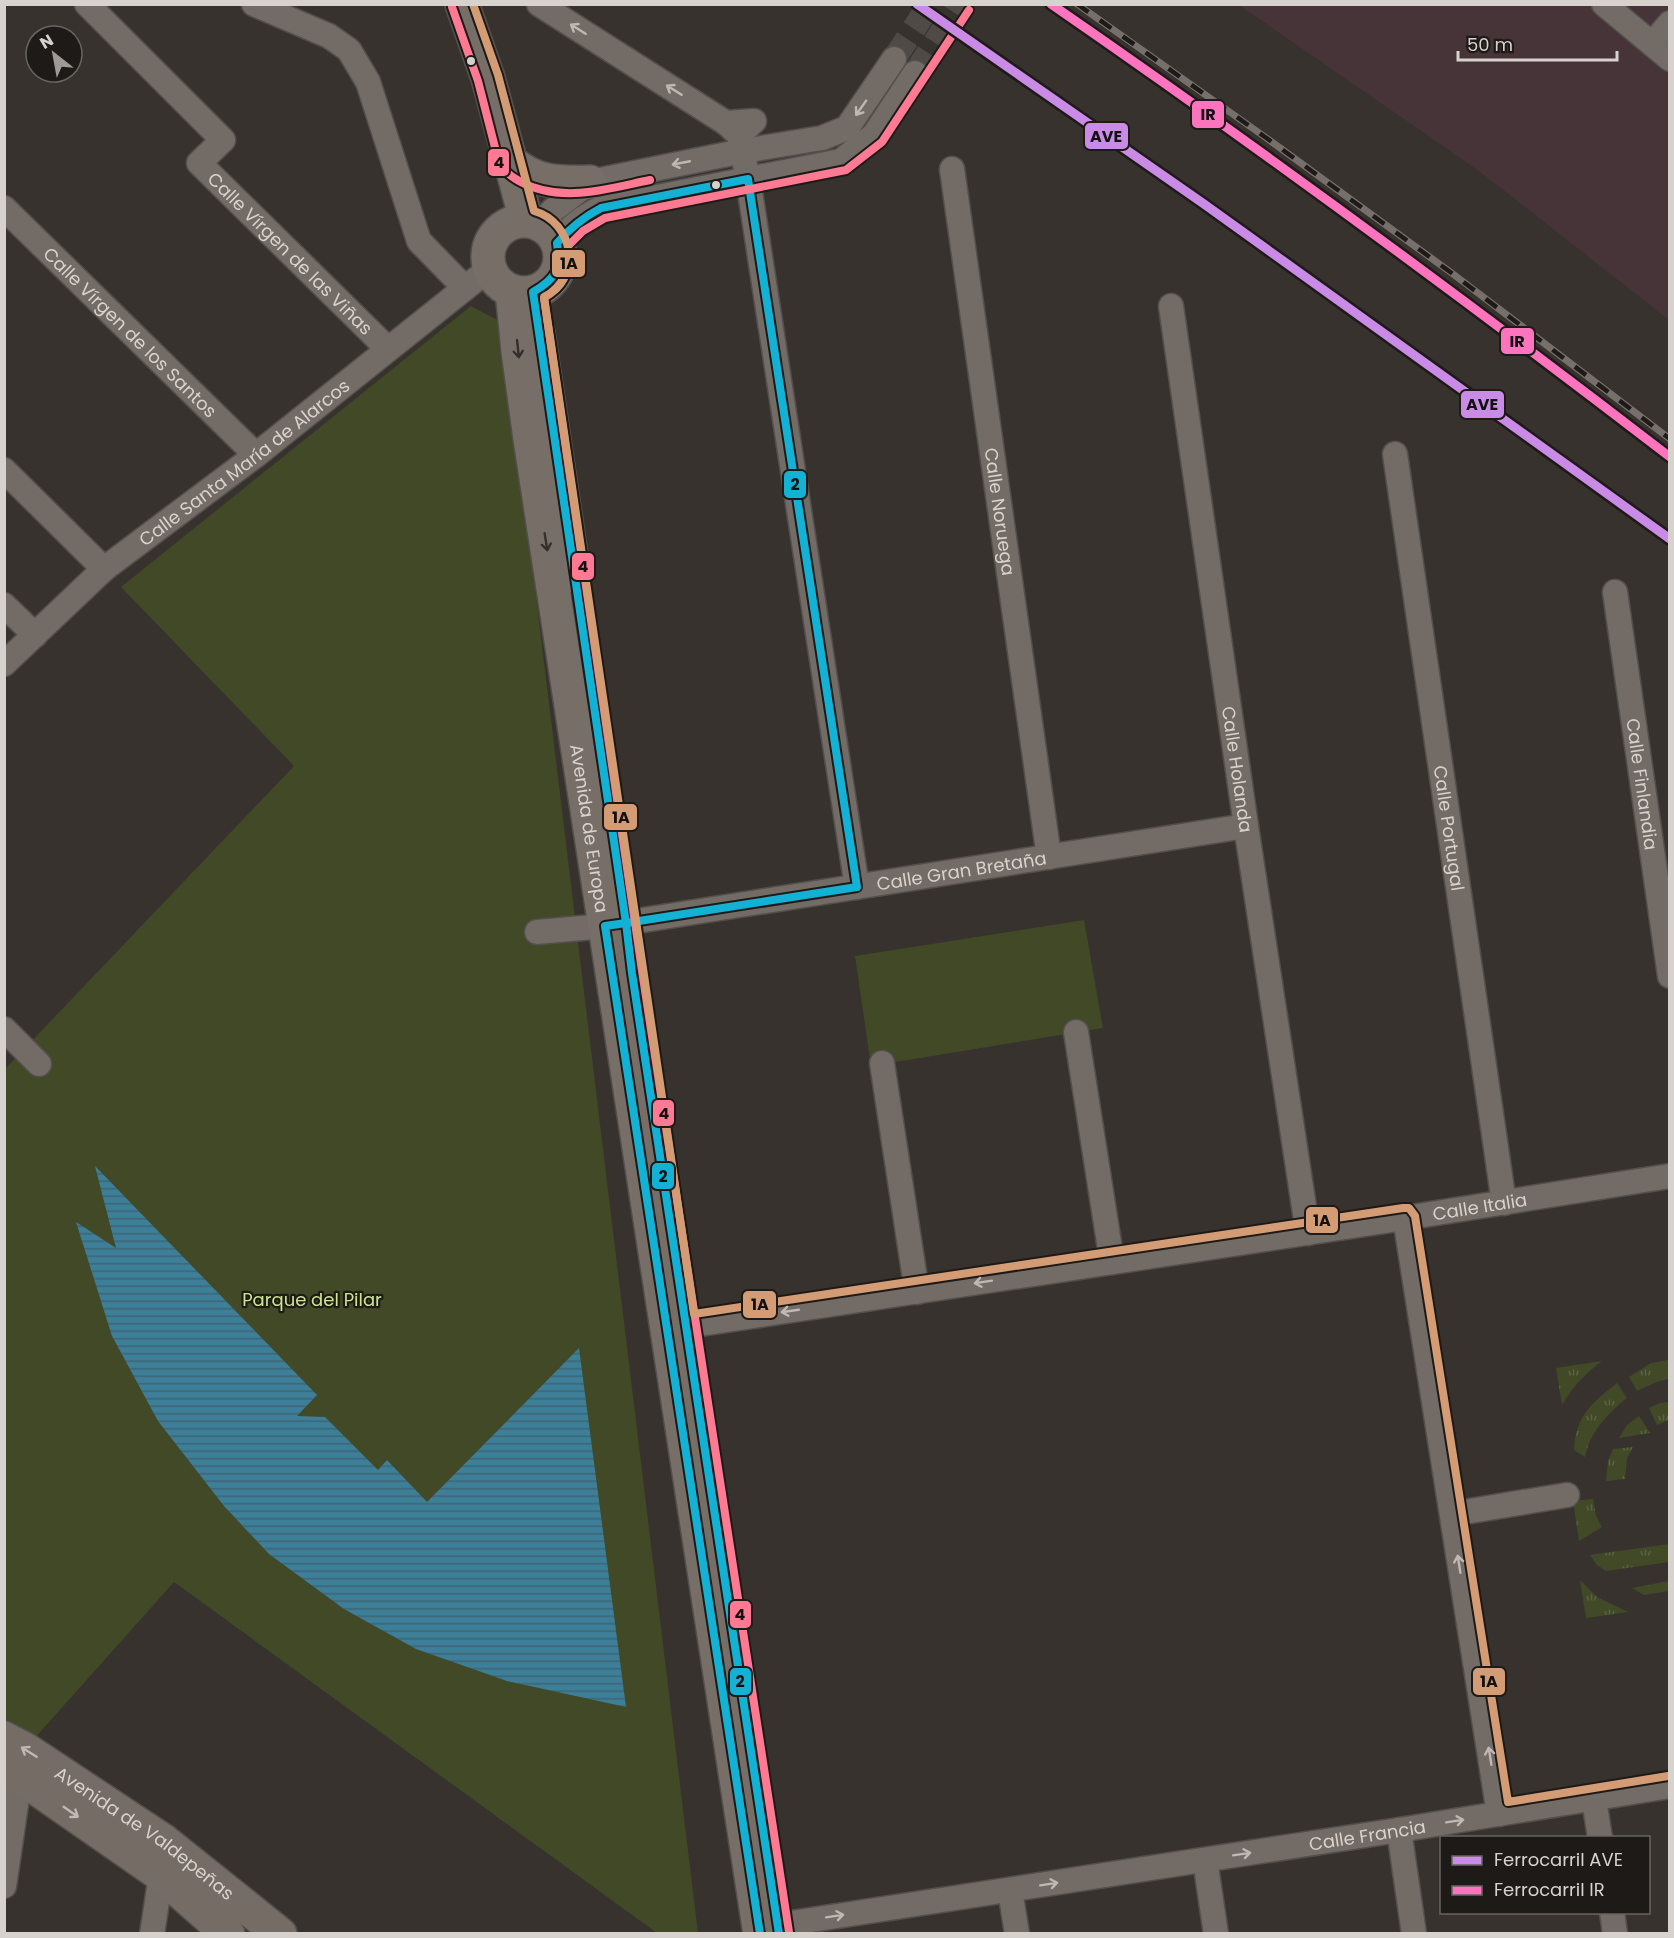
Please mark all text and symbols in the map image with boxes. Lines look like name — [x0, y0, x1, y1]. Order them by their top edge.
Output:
one-way arrow — [570, 23, 587, 35]
north arrow — [24, 24, 84, 84]
scale bar — [1458, 24, 1617, 62]
text: N — [35, 29, 58, 55]
text: 50 m — [1467, 32, 1513, 57]
unlabelled marker — [465, 55, 477, 67]
one-way arrow — [666, 83, 683, 96]
one-way arrow — [855, 99, 868, 115]
line badge: IR — [1191, 100, 1225, 129]
text: IR — [1200, 103, 1216, 126]
line badge: AVE — [1084, 122, 1129, 150]
text: AVE — [1090, 125, 1122, 148]
line badge: 4 — [487, 148, 510, 177]
text: 4 — [494, 151, 505, 174]
one-way arrow — [672, 158, 691, 169]
street label: Calle Vírgen de las Viñas — [202, 166, 379, 340]
unlabelled marker — [710, 179, 722, 191]
street label: Calle Vírgen de los Santos — [38, 241, 223, 423]
line badge: 1A — [551, 249, 586, 278]
text: 1A — [560, 252, 578, 275]
line badge: IR — [1500, 327, 1535, 355]
text: IR — [1509, 330, 1525, 353]
one-way arrow — [513, 339, 524, 359]
street label: Calle Santa María de Alarcos — [133, 373, 355, 551]
line badge: AVE — [1460, 390, 1505, 419]
text: AVE — [1466, 393, 1498, 416]
street label: Calle Noruega — [979, 446, 1022, 577]
line badge: 2 — [783, 470, 807, 499]
text: 2 — [790, 473, 800, 496]
one-way arrow — [540, 532, 551, 552]
line badge: 4 — [571, 552, 595, 581]
text: 4 — [578, 555, 589, 578]
street label: Calle Holanda — [1216, 704, 1259, 834]
street label: Calle Finlandia — [1621, 716, 1664, 852]
street label: Avenida de Europa — [565, 742, 615, 914]
street label: Calle Portugal — [1428, 764, 1471, 892]
line badge: 1A — [603, 803, 638, 831]
text: 1A — [612, 806, 630, 829]
street label: Calle Gran Bretaña — [875, 845, 1048, 896]
line badge: 4 — [652, 1099, 675, 1127]
text: 4 — [659, 1102, 670, 1125]
line badge: 2 — [651, 1162, 675, 1190]
text: 2 — [658, 1165, 668, 1188]
street label: Calle Italia — [1431, 1186, 1529, 1226]
line badge: 1A — [1305, 1206, 1339, 1234]
text: 1A — [1313, 1209, 1331, 1232]
one-way arrow — [974, 1276, 993, 1287]
park label: Parque del Pilar — [242, 1287, 382, 1312]
line badge: 1A — [742, 1290, 777, 1319]
text: 1A — [751, 1293, 769, 1316]
one-way arrow — [781, 1305, 801, 1316]
one-way arrow — [1454, 1554, 1465, 1574]
line badge: 4 — [729, 1600, 752, 1629]
text: 4 — [735, 1603, 746, 1626]
line badge: 2 — [729, 1667, 752, 1696]
line badge: 1A — [1472, 1667, 1506, 1696]
text: 2 — [735, 1670, 745, 1693]
text: 1A — [1480, 1670, 1498, 1693]
one-way arrow — [21, 1745, 38, 1757]
one-way arrow — [1484, 1747, 1495, 1767]
street label: Avenida de Valdepeñas — [50, 1760, 240, 1905]
one-way arrow — [62, 1806, 79, 1818]
street label: Calle Francia — [1307, 1813, 1427, 1856]
one-way arrow — [1445, 1816, 1465, 1827]
legend — [1440, 1836, 1650, 1914]
text: Ferrocarril AVE — [1494, 1847, 1623, 1872]
one-way arrow — [1231, 1849, 1251, 1860]
text: Ferrocarril IR — [1494, 1877, 1605, 1902]
one-way arrow — [1039, 1878, 1058, 1889]
one-way arrow — [825, 1911, 845, 1922]

